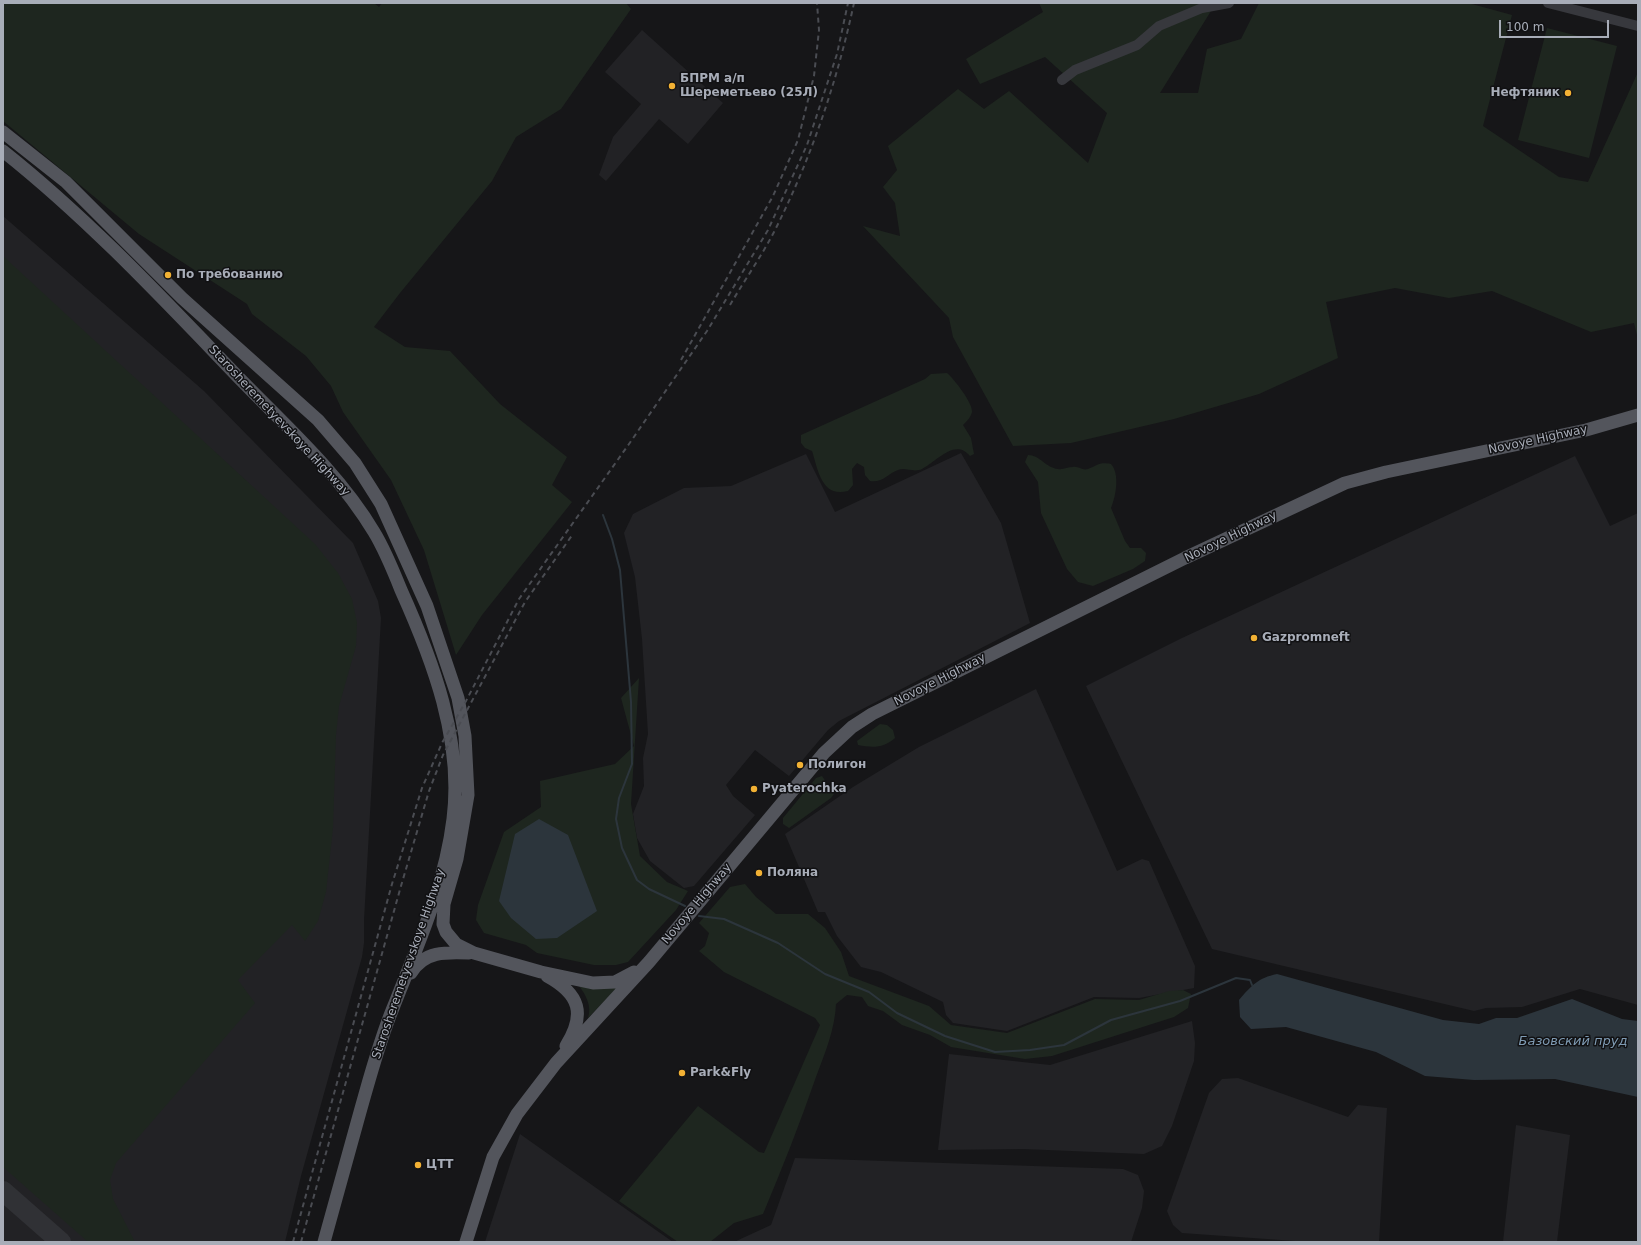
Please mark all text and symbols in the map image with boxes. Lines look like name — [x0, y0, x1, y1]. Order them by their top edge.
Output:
scale bar — [1501, 12, 1611, 38]
text: 100 m — [1506, 20, 1544, 34]
place label: БПРМ а/п Шереметьево (25Л) — [680, 72, 818, 100]
marker: БПРМ а/п Шереметьево (25Л) — [667, 81, 677, 91]
place label: Нефтяник — [1490, 86, 1560, 100]
marker: Нефтяник — [1563, 88, 1573, 98]
place label: По требованию — [176, 268, 283, 282]
marker: По требованию — [163, 270, 173, 280]
street label: Starosheremetyevskoye Highway — [205, 343, 353, 499]
street label: Novoye Highway — [1487, 422, 1589, 458]
street label: Novoye Highway — [1182, 508, 1280, 566]
place label: Gazpromneft — [1262, 631, 1350, 645]
marker: Gazpromneft — [1249, 633, 1259, 643]
street label: Novoye Highway — [892, 651, 988, 709]
place label: Полигон — [808, 758, 866, 772]
marker: Полигон — [795, 760, 805, 770]
place label: Pyaterochka — [762, 782, 847, 796]
marker: Pyaterochka — [749, 784, 759, 794]
street label: Novoye Highway — [659, 861, 735, 947]
place label: Поляна — [767, 866, 818, 880]
street label: Starosheremetyevskoye Highway — [370, 867, 448, 1061]
marker: Поляна — [754, 868, 764, 878]
water label: Базовский пруд — [1519, 1034, 1627, 1050]
place label: Park&Fly — [690, 1066, 751, 1080]
marker: Park&Fly — [677, 1068, 687, 1078]
place label: ЦТТ — [426, 1158, 454, 1172]
marker: ЦТТ — [413, 1160, 423, 1170]

